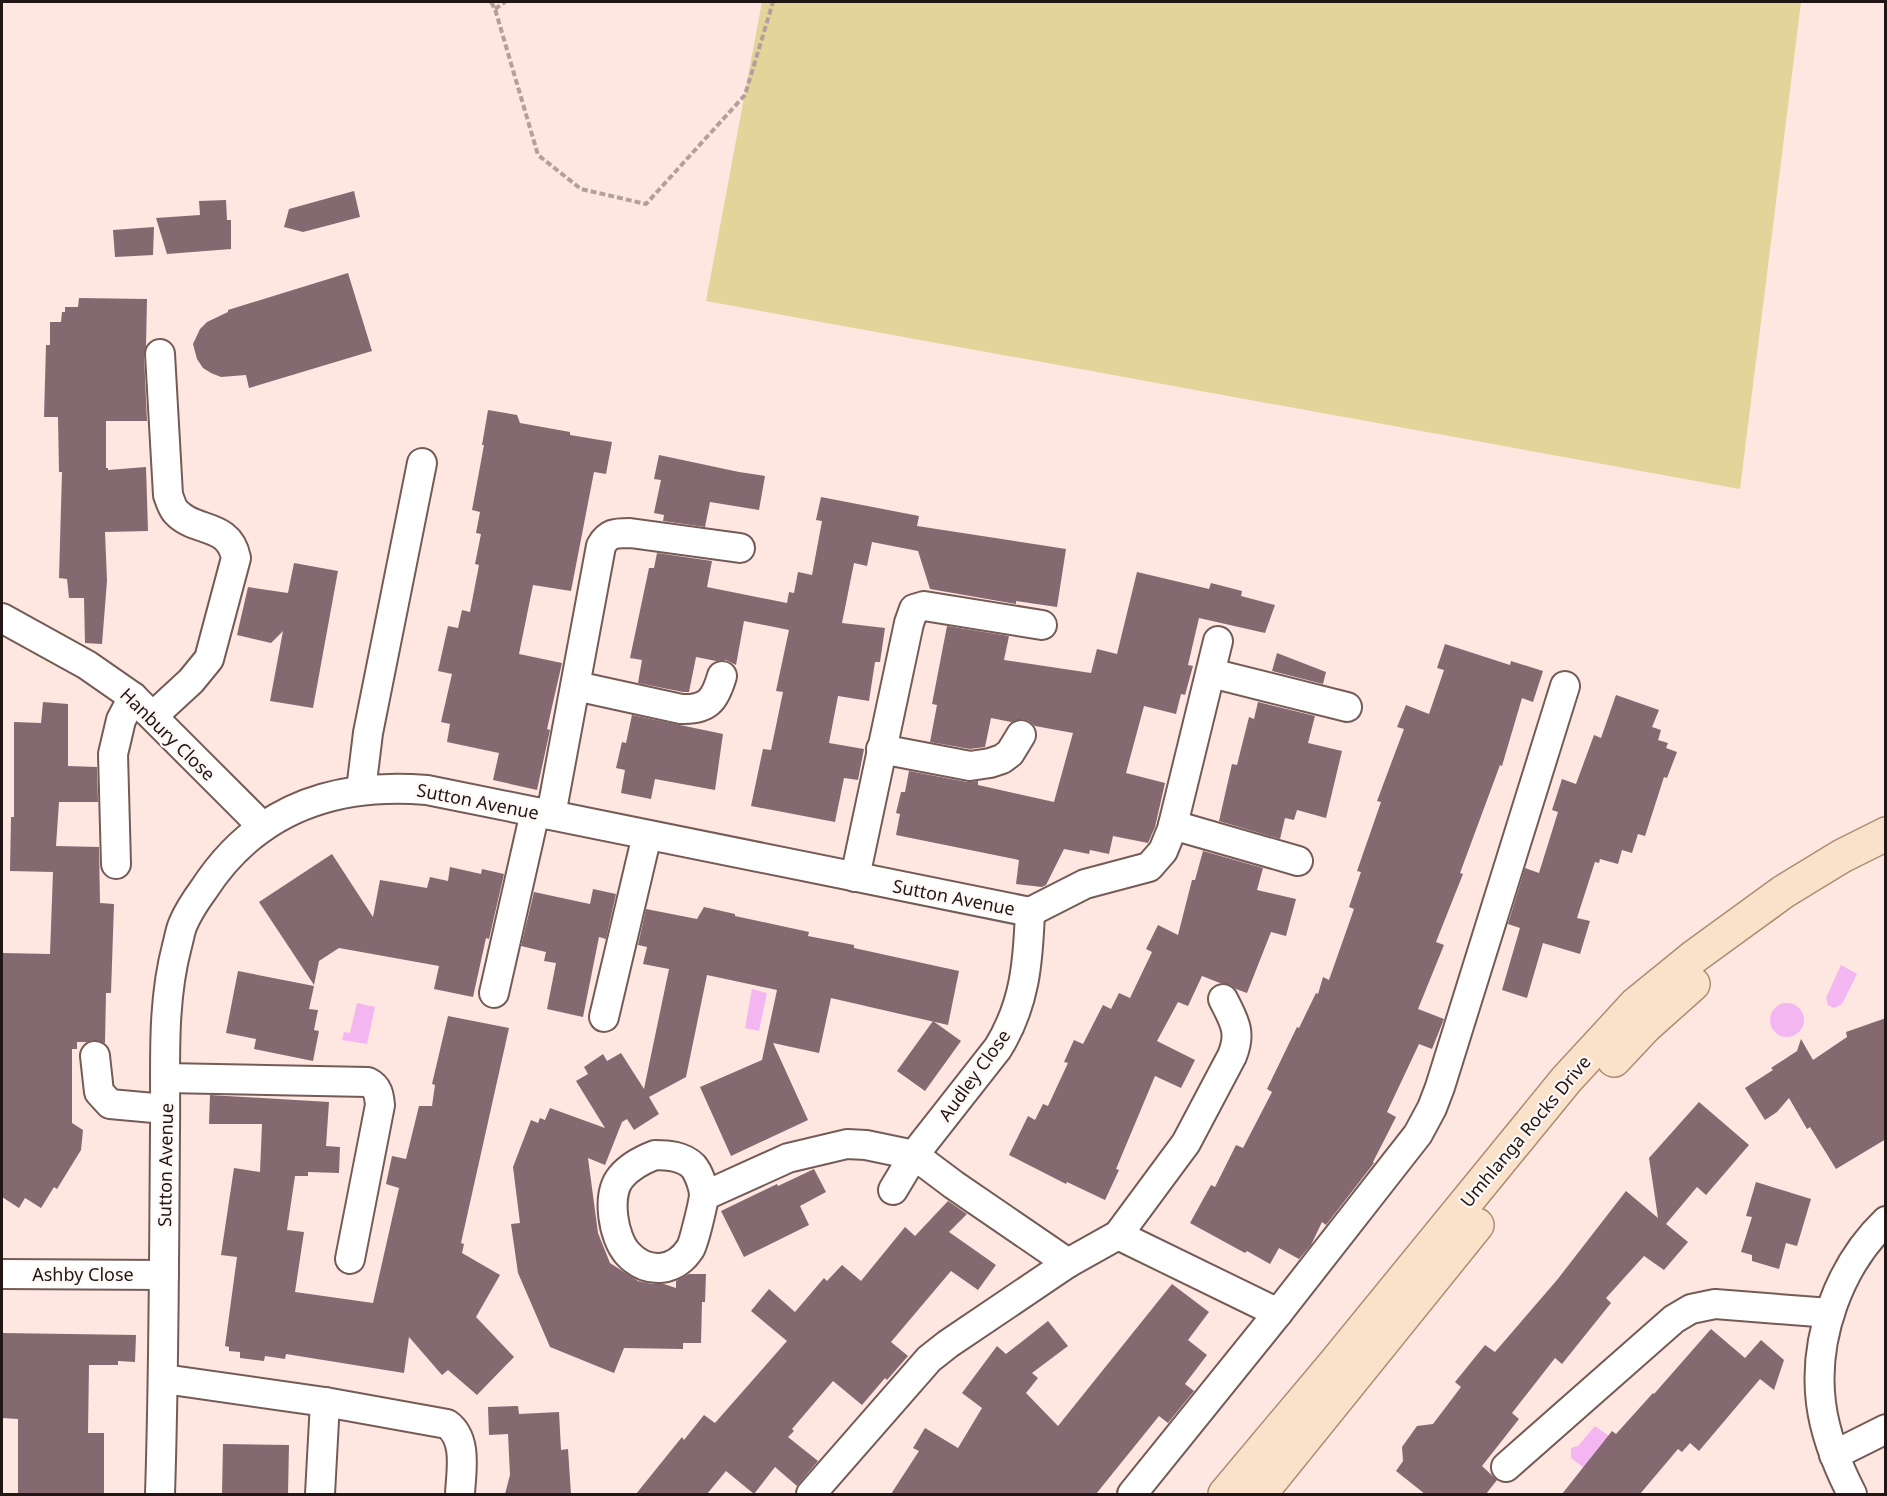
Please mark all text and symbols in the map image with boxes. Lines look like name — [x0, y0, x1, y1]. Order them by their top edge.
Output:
street label: Hanbury Close — [115, 682, 221, 786]
street label: Sutton Avenue — [415, 777, 541, 825]
street label: Sutton Avenue — [891, 873, 1017, 921]
street label: Audley Close — [933, 1024, 1015, 1126]
street label: Umhlanga Rocks Drive — [1454, 1050, 1596, 1212]
street label: Sutton Avenue — [152, 1103, 178, 1227]
street label: Ashby Close — [32, 1262, 134, 1286]

